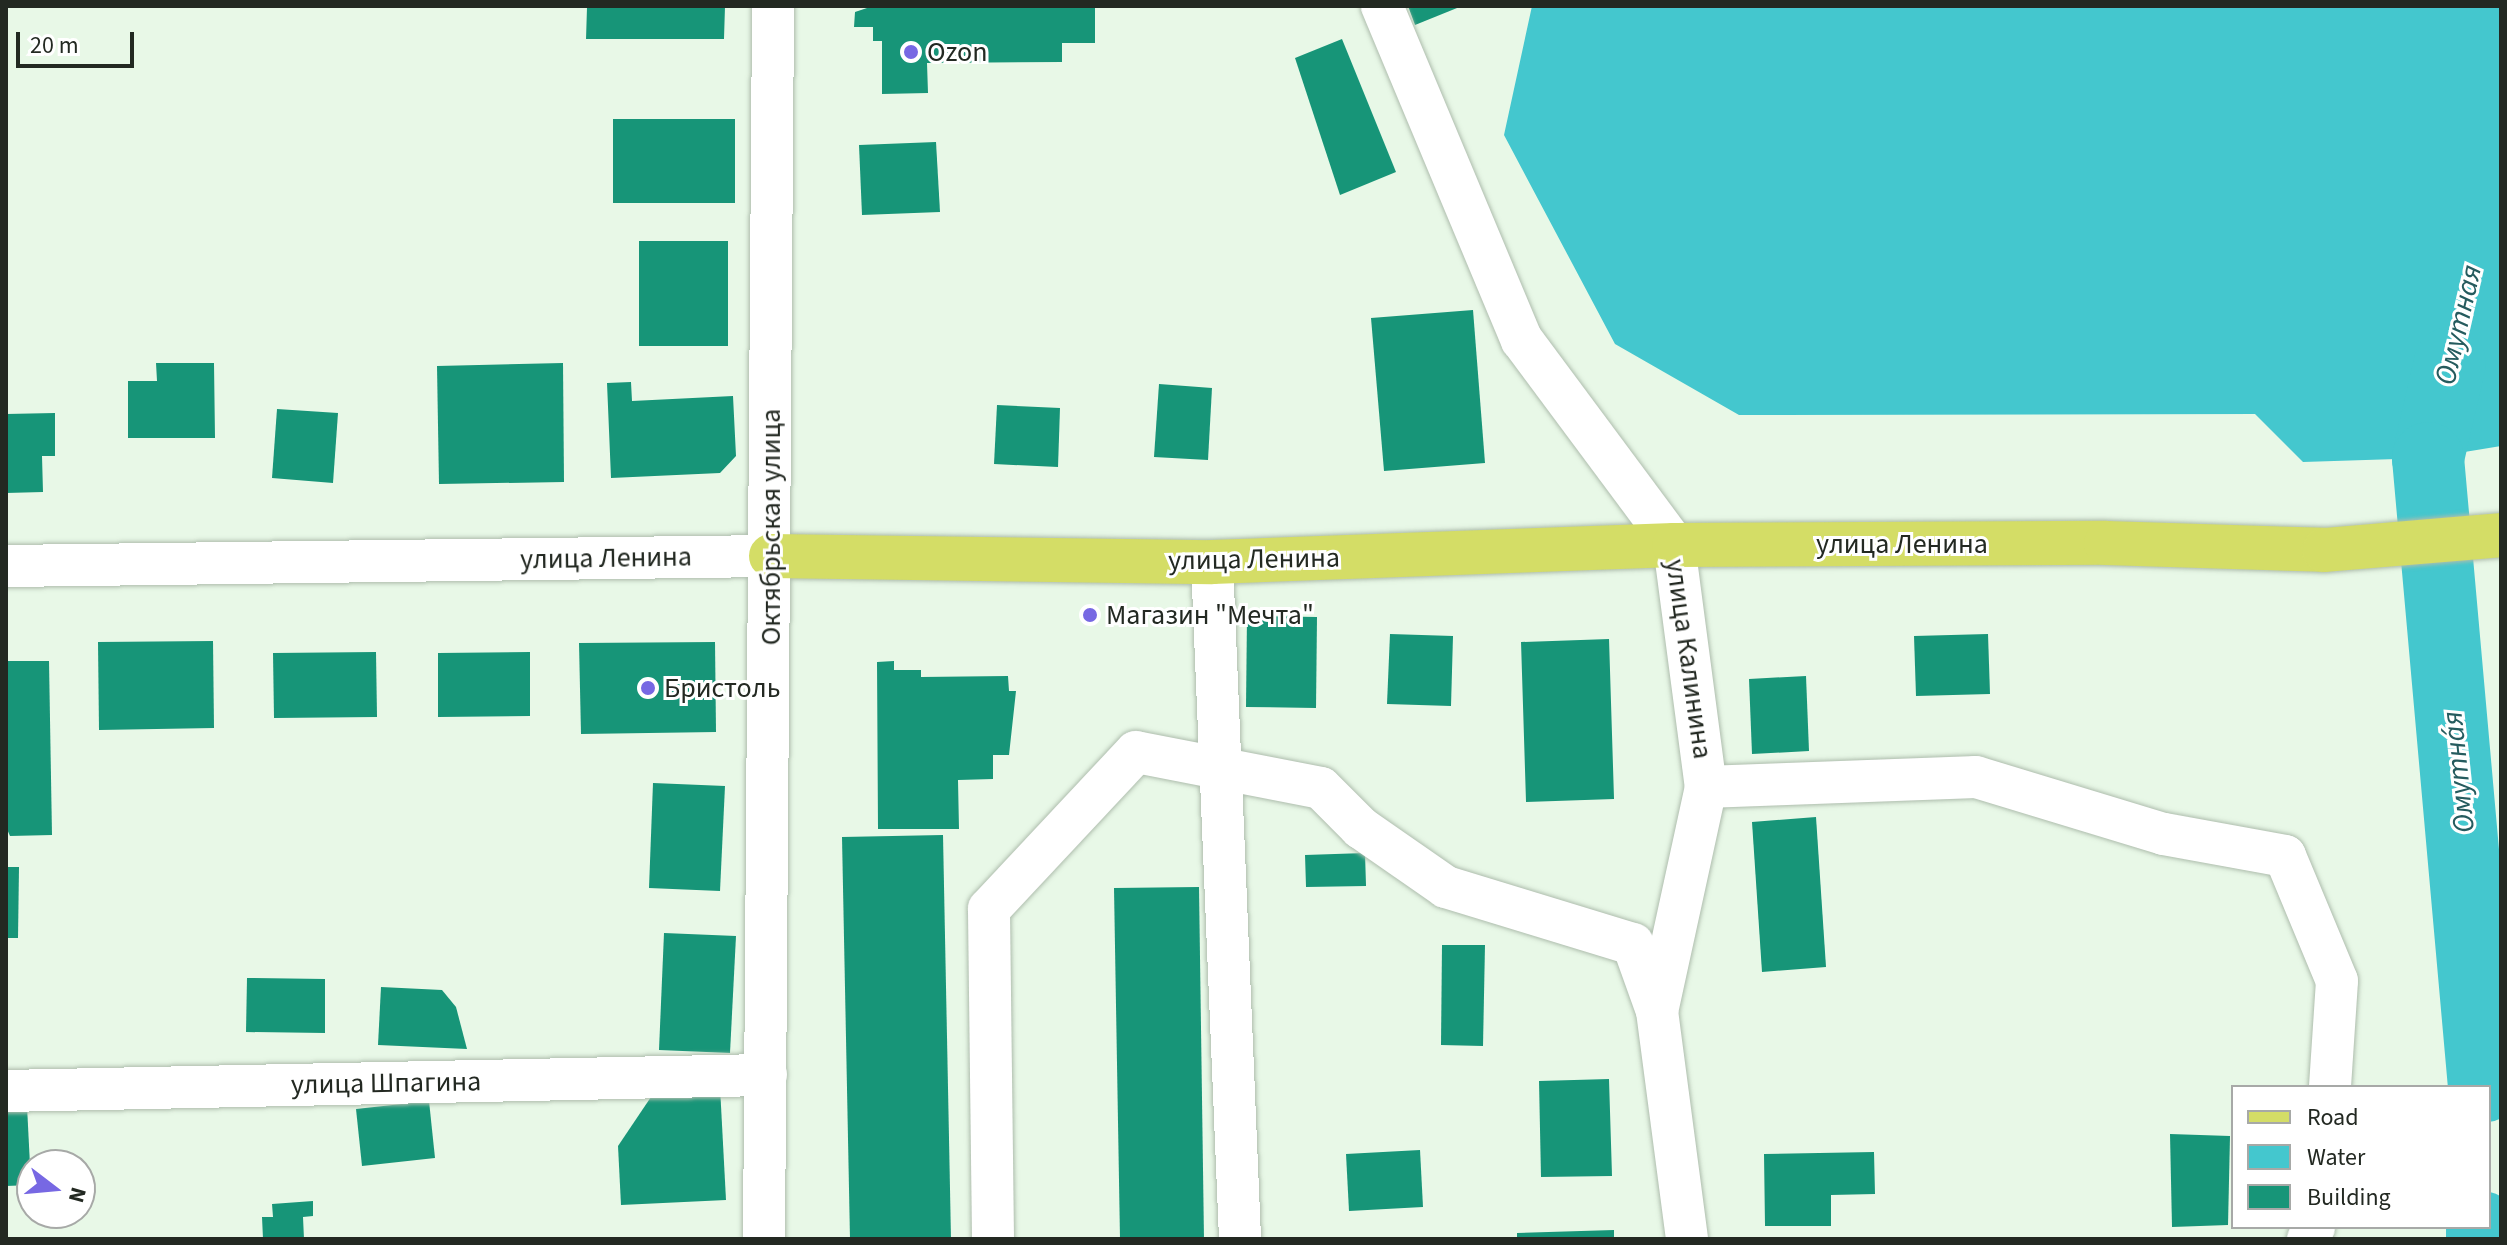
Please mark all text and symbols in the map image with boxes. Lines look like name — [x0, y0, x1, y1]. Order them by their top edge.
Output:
scale bar — [20, 16, 138, 66]
text: 20 m — [30, 28, 79, 63]
place label: Ozon — [927, 35, 987, 69]
marker: Ozon — [902, 43, 920, 61]
water label: Омутная — [2428, 261, 2490, 389]
street label: Октябрьская улица — [754, 409, 788, 645]
street label: улица Ленина — [1816, 527, 1988, 561]
street label: улица Ленина — [520, 540, 692, 576]
street label: улица Ленина — [1168, 541, 1340, 577]
street label: улица Калинина — [1658, 557, 1720, 761]
place label: Магазин "Мечта" — [1106, 598, 1314, 632]
marker: Магазин "Мечта" — [1081, 606, 1099, 624]
place label: Бристоль — [664, 671, 780, 705]
marker: Бристоль — [639, 679, 657, 697]
water label: Омутна́я — [2435, 709, 2483, 835]
street label: улица Шпагина — [291, 1065, 481, 1101]
legend — [2231, 1085, 2491, 1229]
text: Road — [2307, 1100, 2359, 1135]
text: Water — [2307, 1140, 2365, 1175]
north arrow — [16, 1149, 96, 1229]
text: Building — [2307, 1180, 2391, 1215]
text: N — [60, 1184, 95, 1207]

